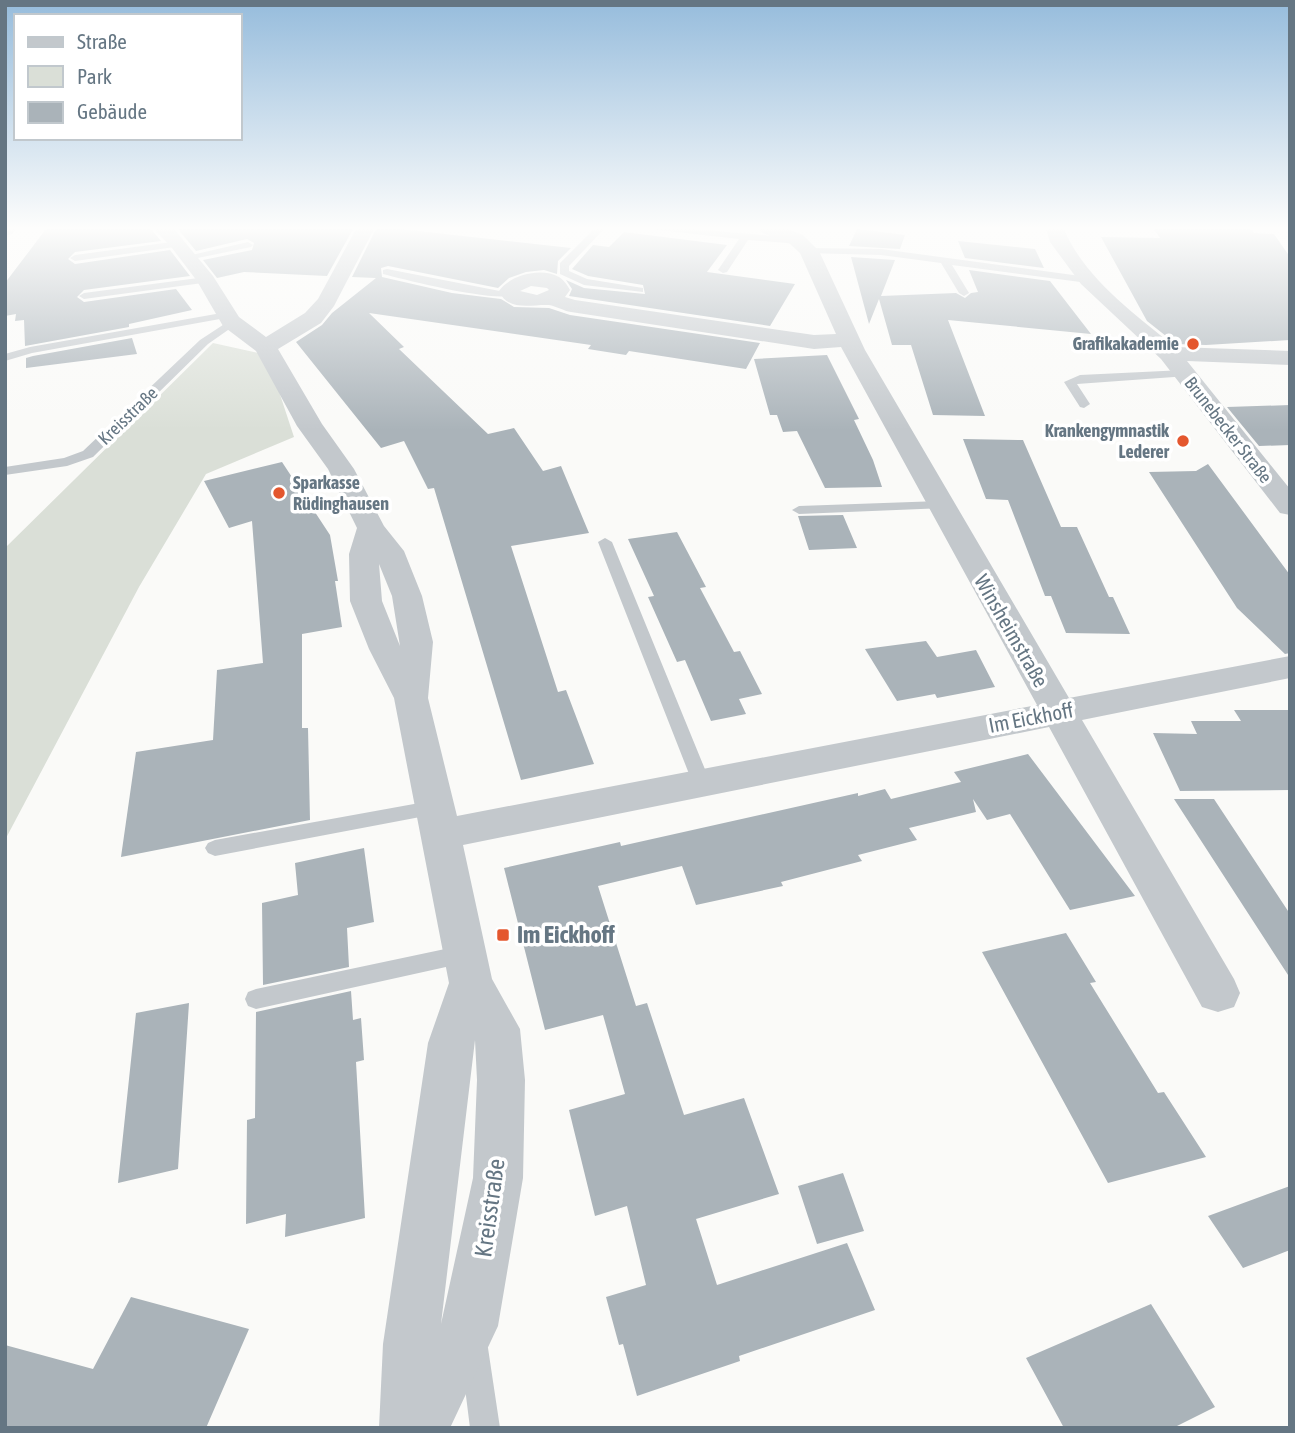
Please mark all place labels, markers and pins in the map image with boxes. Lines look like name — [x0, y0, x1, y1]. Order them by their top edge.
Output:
place label: Grafikakademie — [1072, 333, 1179, 354]
marker: Grafikakademie — [1185, 336, 1201, 352]
place label: Krankengymnastik Lederer — [1045, 420, 1170, 462]
marker: Krankengymnastik Lederer — [1175, 433, 1191, 449]
place label: Sparkasse Rüdinghausen — [293, 472, 389, 514]
marker: Sparkasse Rüdinghausen — [271, 485, 287, 501]
place label: Im Eickhoff — [517, 921, 616, 948]
marker: Im Eickhoff — [495, 927, 511, 943]

